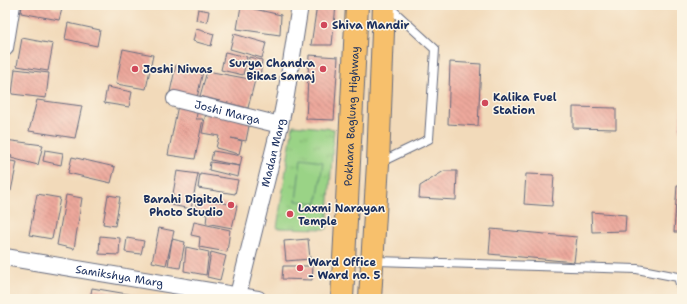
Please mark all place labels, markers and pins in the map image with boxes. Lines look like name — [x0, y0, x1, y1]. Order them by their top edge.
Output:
place label: Shiva Mandir — [332, 18, 409, 33]
marker: Shiva Mandir — [319, 20, 329, 30]
place label: Surya Chandra Bikas Samaj — [229, 56, 315, 84]
place label: Joshi Niwas — [143, 62, 213, 77]
marker: Joshi Niwas — [130, 64, 140, 74]
marker: Surya Chandra Bikas Samaj — [318, 64, 328, 74]
place label: Kalika Fuel Station — [493, 90, 557, 118]
marker: Kalika Fuel Station — [480, 98, 490, 108]
place label: Barahi Digital Photo Studio — [143, 192, 223, 220]
marker: Barahi Digital Photo Studio — [226, 200, 236, 210]
place label: Laxmi Narayan Temple — [298, 201, 386, 229]
marker: Laxmi Narayan Temple — [285, 209, 295, 219]
place label: Ward Office - Ward no. 5 — [308, 255, 381, 283]
marker: Ward Office - Ward no. 5 — [295, 263, 305, 273]

